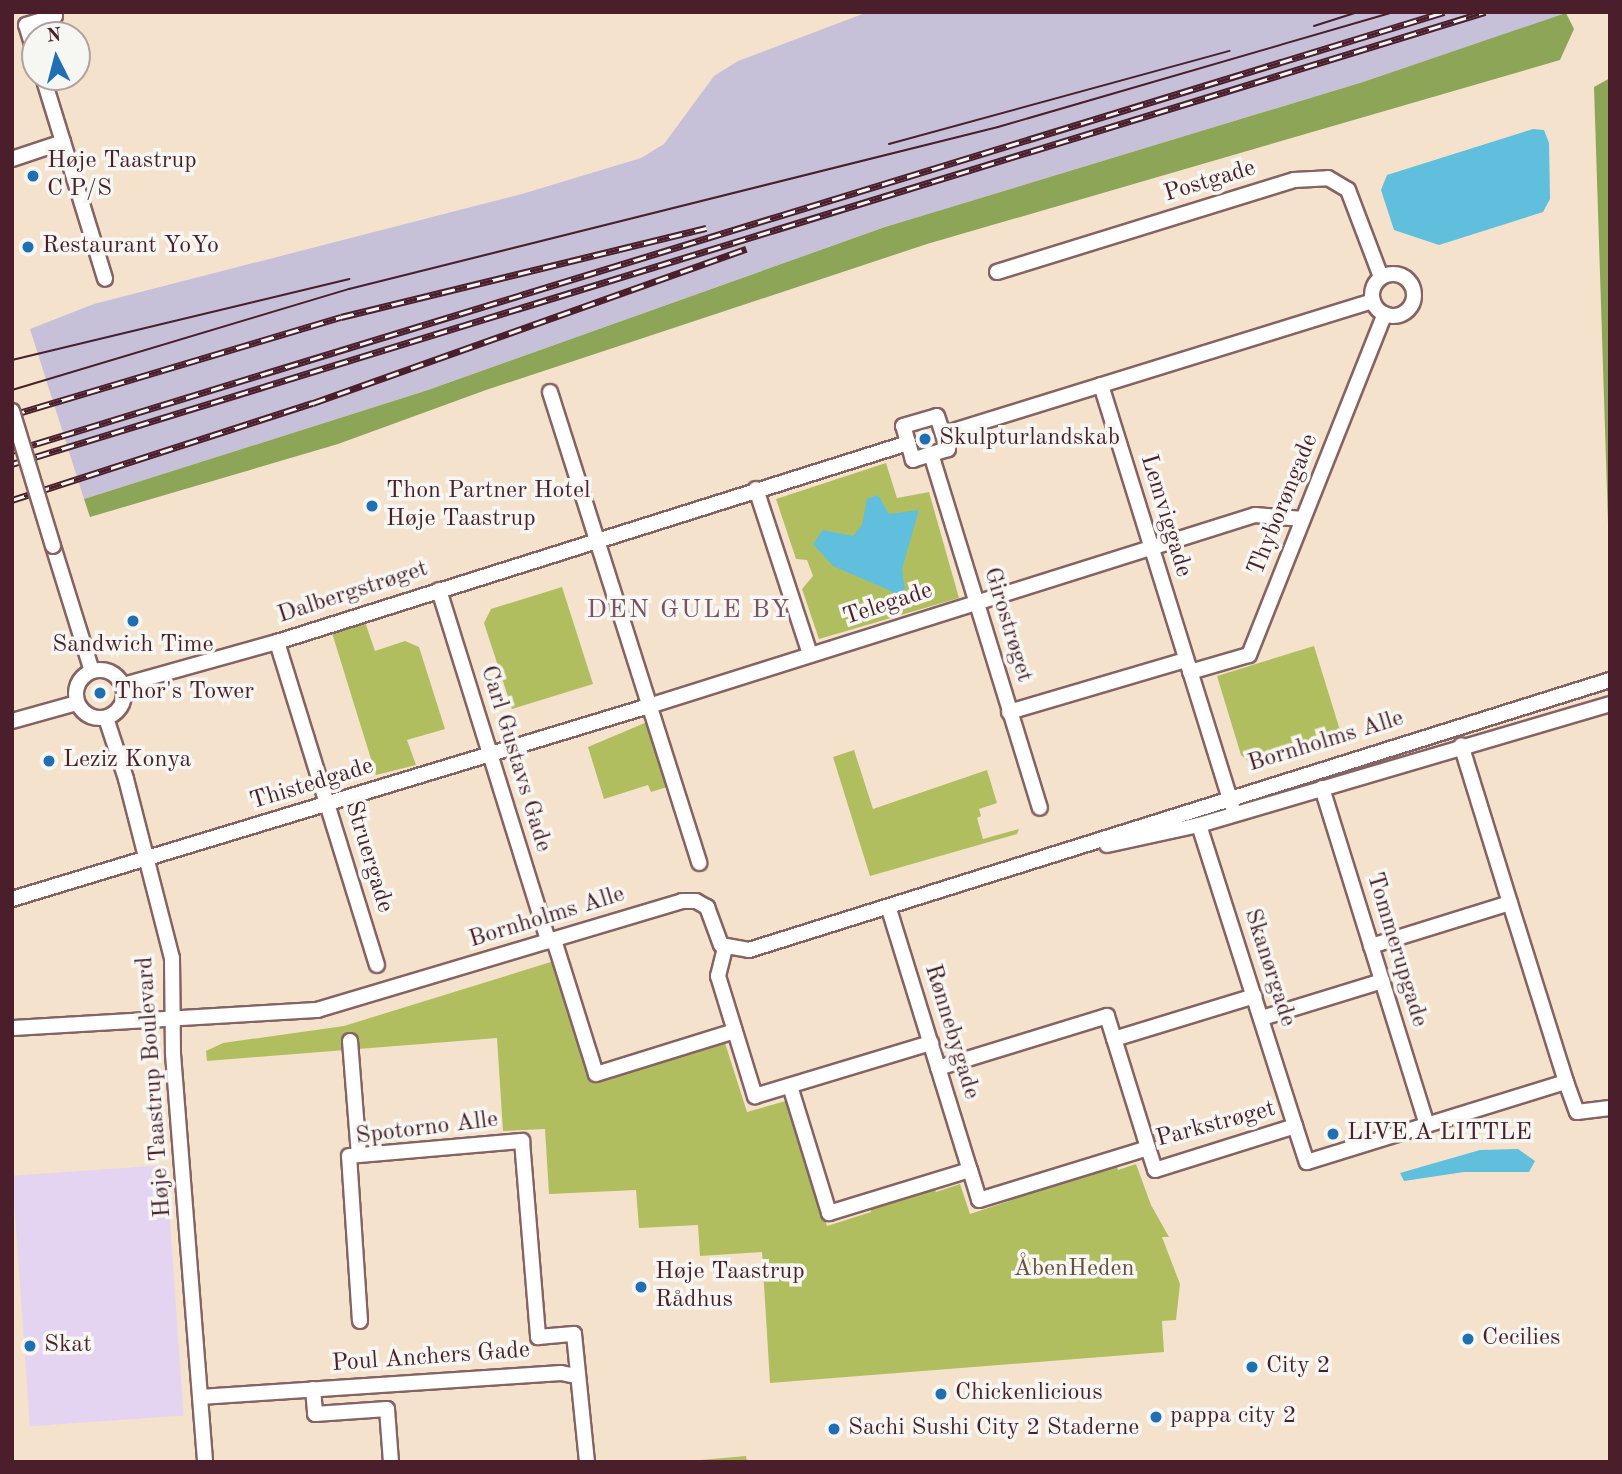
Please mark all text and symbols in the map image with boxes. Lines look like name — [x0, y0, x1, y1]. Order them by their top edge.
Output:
north arrow — [21, 21, 91, 91]
text: N — [46, 26, 62, 47]
place label: Høje Taastrup C P/S — [47, 148, 197, 204]
street label: Postgade — [1161, 154, 1259, 210]
marker: Høje Taastrup C P/S — [25, 168, 41, 184]
place label: Restaurant YoYo — [42, 233, 219, 261]
marker: Restaurant YoYo — [20, 239, 36, 255]
place label: Skulpturlandskab — [939, 425, 1120, 453]
street label: Thyborøngade — [1243, 430, 1325, 580]
marker: Skulpturlandskab — [917, 431, 933, 447]
street label: Lemviggade — [1133, 451, 1197, 581]
place label: Thon Partner Hotel Høje Taastrup — [386, 478, 590, 534]
marker: Thon Partner Hotel Høje Taastrup — [364, 498, 380, 514]
street label: Dalbergstrøget — [274, 555, 432, 631]
street label: Girostrøget — [976, 564, 1038, 686]
street label: Telegade — [840, 577, 936, 633]
district label: DEN GULE BY — [588, 595, 790, 627]
marker: Sandwich Time — [125, 613, 141, 629]
place label: Sandwich Time — [52, 632, 214, 660]
street label: Carl Gustavs Gade — [473, 662, 557, 856]
place label: Thor's Tower — [114, 679, 254, 707]
marker: Thor's Tower — [92, 685, 108, 701]
street label: Bornholms Alle — [1245, 705, 1407, 779]
place label: Leziz Konya — [63, 747, 191, 775]
marker: Leziz Konya — [41, 753, 57, 769]
street label: Thistedgade — [247, 753, 377, 817]
street label: Struergade — [337, 798, 399, 916]
street label: Tommerupgade — [1359, 869, 1433, 1031]
street label: Bornholms Alle — [466, 881, 628, 955]
street label: Skanørgade — [1236, 905, 1302, 1031]
street label: Høje Taastrup Boulevard — [132, 956, 178, 1218]
street label: Rønnebygade — [917, 961, 985, 1103]
street label: Parkstrøget — [1153, 1095, 1279, 1155]
street label: Spotorno Alle — [354, 1106, 500, 1152]
place label: LIVE A LITTLE — [1347, 1120, 1532, 1148]
marker: LIVE A LITTLE — [1325, 1126, 1341, 1142]
park label: ÅbenHeden — [1013, 1256, 1135, 1284]
place label: Høje Taastrup Rådhus — [655, 1259, 805, 1315]
marker: Høje Taastrup Rådhus — [633, 1279, 649, 1295]
place label: Cecilies — [1482, 1325, 1560, 1353]
marker: Cecilies — [1460, 1331, 1476, 1347]
place label: Skat — [44, 1332, 92, 1360]
street label: Poul Anchers Gade — [331, 1337, 531, 1379]
marker: Skat — [22, 1338, 38, 1354]
place label: City 2 — [1266, 1353, 1330, 1381]
marker: City 2 — [1244, 1359, 1260, 1375]
place label: Chickenlicious — [955, 1380, 1103, 1408]
marker: Chickenlicious — [933, 1386, 949, 1402]
place label: pappa city 2 — [1170, 1403, 1296, 1431]
marker: pappa city 2 — [1148, 1409, 1164, 1425]
place label: Sachi Sushi City 2 Staderne — [848, 1415, 1139, 1443]
marker: Sachi Sushi City 2 Staderne — [826, 1421, 842, 1437]

